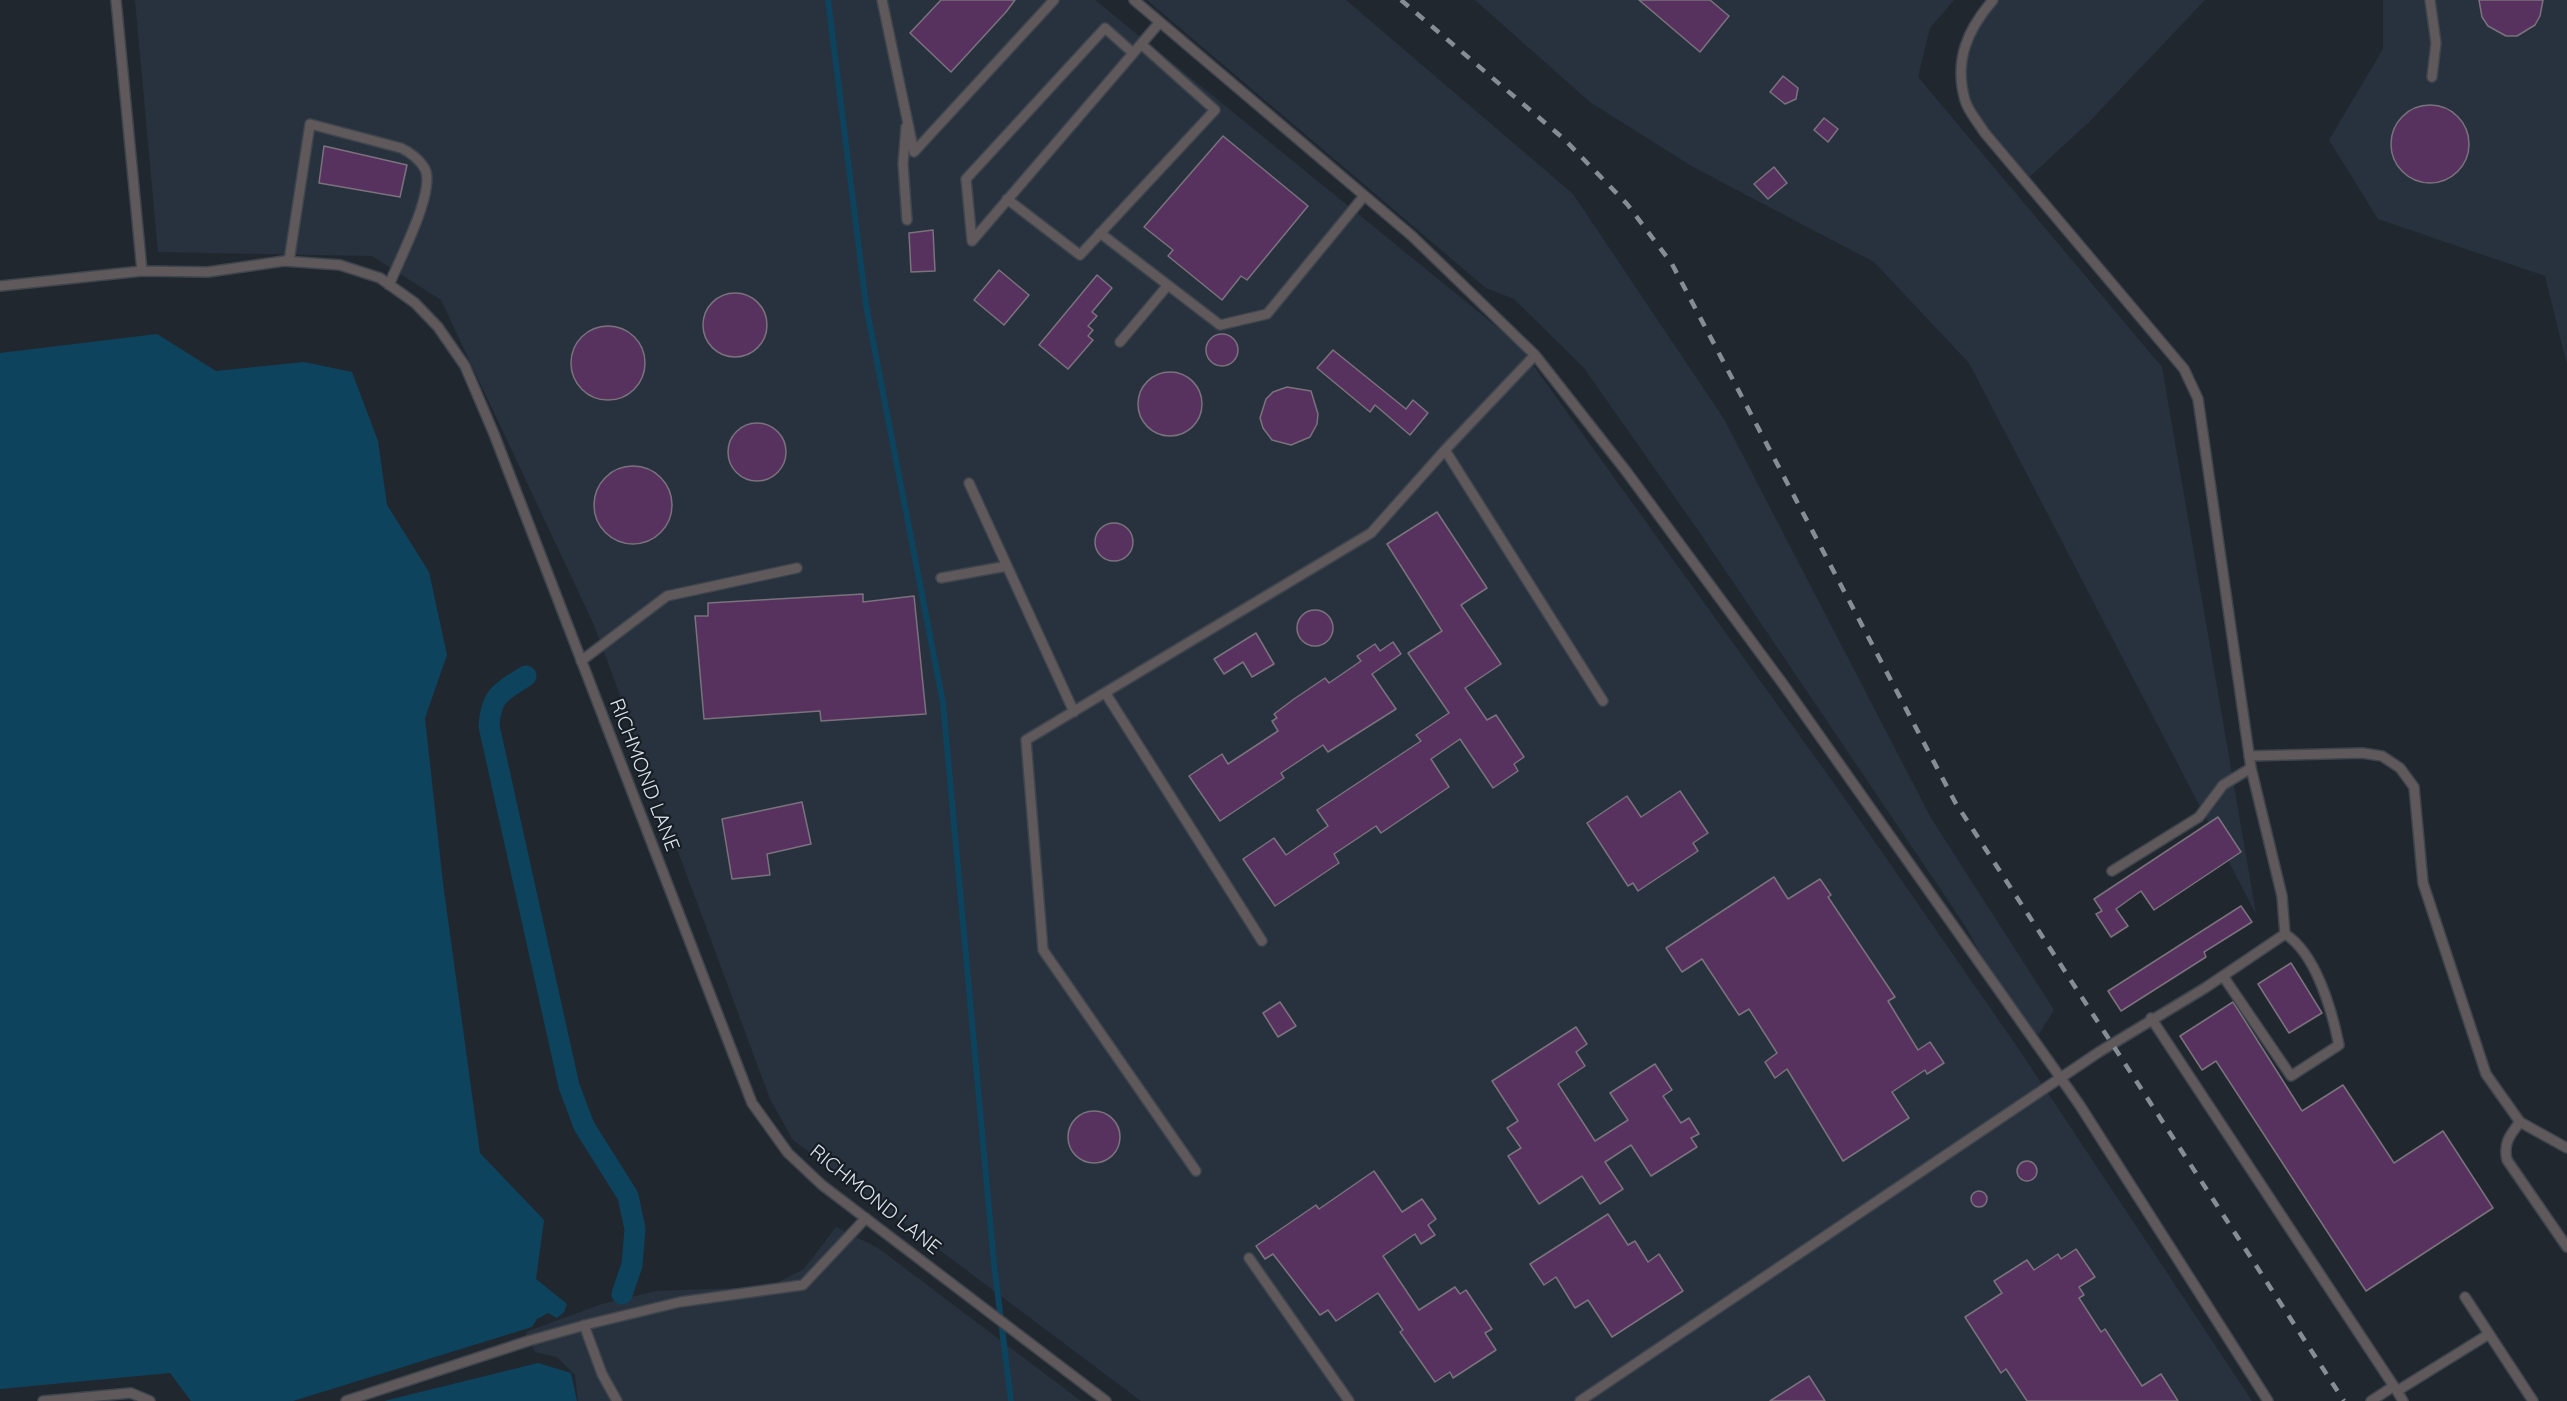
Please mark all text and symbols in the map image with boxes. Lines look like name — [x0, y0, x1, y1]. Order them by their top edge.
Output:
street label: RICHMOND LANE — [604, 695, 684, 855]
street label: RICHMOND LANE — [805, 1140, 945, 1260]

